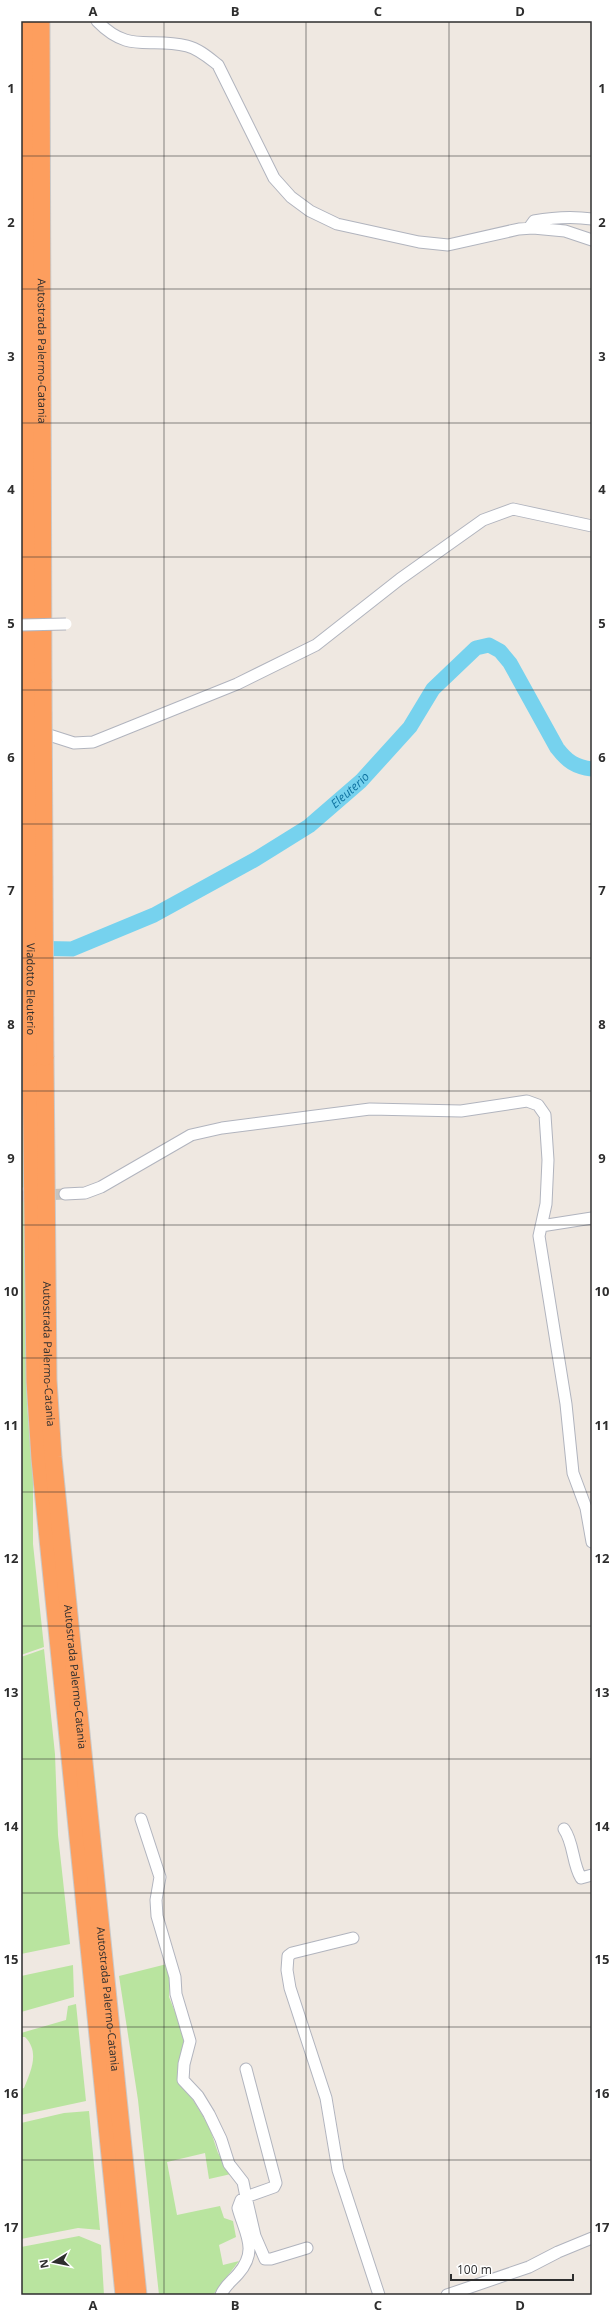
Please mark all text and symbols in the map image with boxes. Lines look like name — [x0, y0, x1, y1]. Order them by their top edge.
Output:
text: A — [89, 2, 98, 20]
text: B — [231, 2, 240, 20]
text: C — [374, 2, 382, 20]
text: D — [515, 2, 525, 20]
text: 1 — [7, 79, 15, 97]
text: 1 — [598, 79, 606, 97]
text: 2 — [7, 213, 15, 231]
text: 2 — [598, 213, 606, 231]
street label: Autostrada Palermo-Catania — [35, 278, 50, 424]
text: 3 — [7, 347, 15, 365]
text: 3 — [598, 347, 606, 365]
text: 4 — [7, 480, 15, 498]
text: 4 — [598, 480, 606, 498]
text: 5 — [7, 614, 15, 632]
text: 5 — [598, 614, 606, 632]
text: 6 — [7, 748, 15, 766]
text: 6 — [598, 748, 606, 766]
water label: Eleuterio — [327, 768, 373, 812]
text: 7 — [7, 881, 15, 899]
text: 7 — [598, 881, 606, 899]
street label: Viadotto Eleuterio — [24, 943, 39, 1035]
text: 8 — [7, 1015, 15, 1033]
text: 8 — [598, 1015, 606, 1033]
text: 9 — [7, 1149, 15, 1167]
text: 9 — [598, 1149, 606, 1167]
street label: Autostrada Palermo-Catania — [40, 1281, 59, 1427]
text: 10 — [4, 1282, 18, 1300]
text: 10 — [595, 1282, 609, 1300]
text: 11 — [4, 1416, 18, 1434]
text: 11 — [595, 1416, 609, 1434]
text: 12 — [4, 1549, 19, 1567]
text: 12 — [595, 1549, 610, 1567]
street label: Autostrada Palermo-Catania — [61, 1604, 91, 1750]
text: 13 — [4, 1683, 18, 1701]
text: 13 — [595, 1683, 609, 1701]
text: 14 — [4, 1817, 19, 1835]
text: 14 — [595, 1817, 610, 1835]
street label: Autostrada Palermo-Catania — [94, 1926, 123, 2072]
text: 15 — [4, 1950, 18, 1968]
text: 15 — [595, 1950, 609, 1968]
text: 16 — [4, 2084, 19, 2102]
text: 16 — [595, 2084, 610, 2102]
text: 17 — [4, 2218, 19, 2236]
text: 17 — [595, 2218, 610, 2236]
north arrow — [34, 2242, 74, 2282]
scale bar — [451, 2256, 573, 2282]
text: N — [35, 2258, 52, 2270]
text: 100 m — [457, 2261, 492, 2278]
text: A — [89, 2296, 98, 2314]
text: B — [231, 2296, 240, 2314]
text: C — [374, 2296, 382, 2314]
text: D — [515, 2296, 525, 2314]

